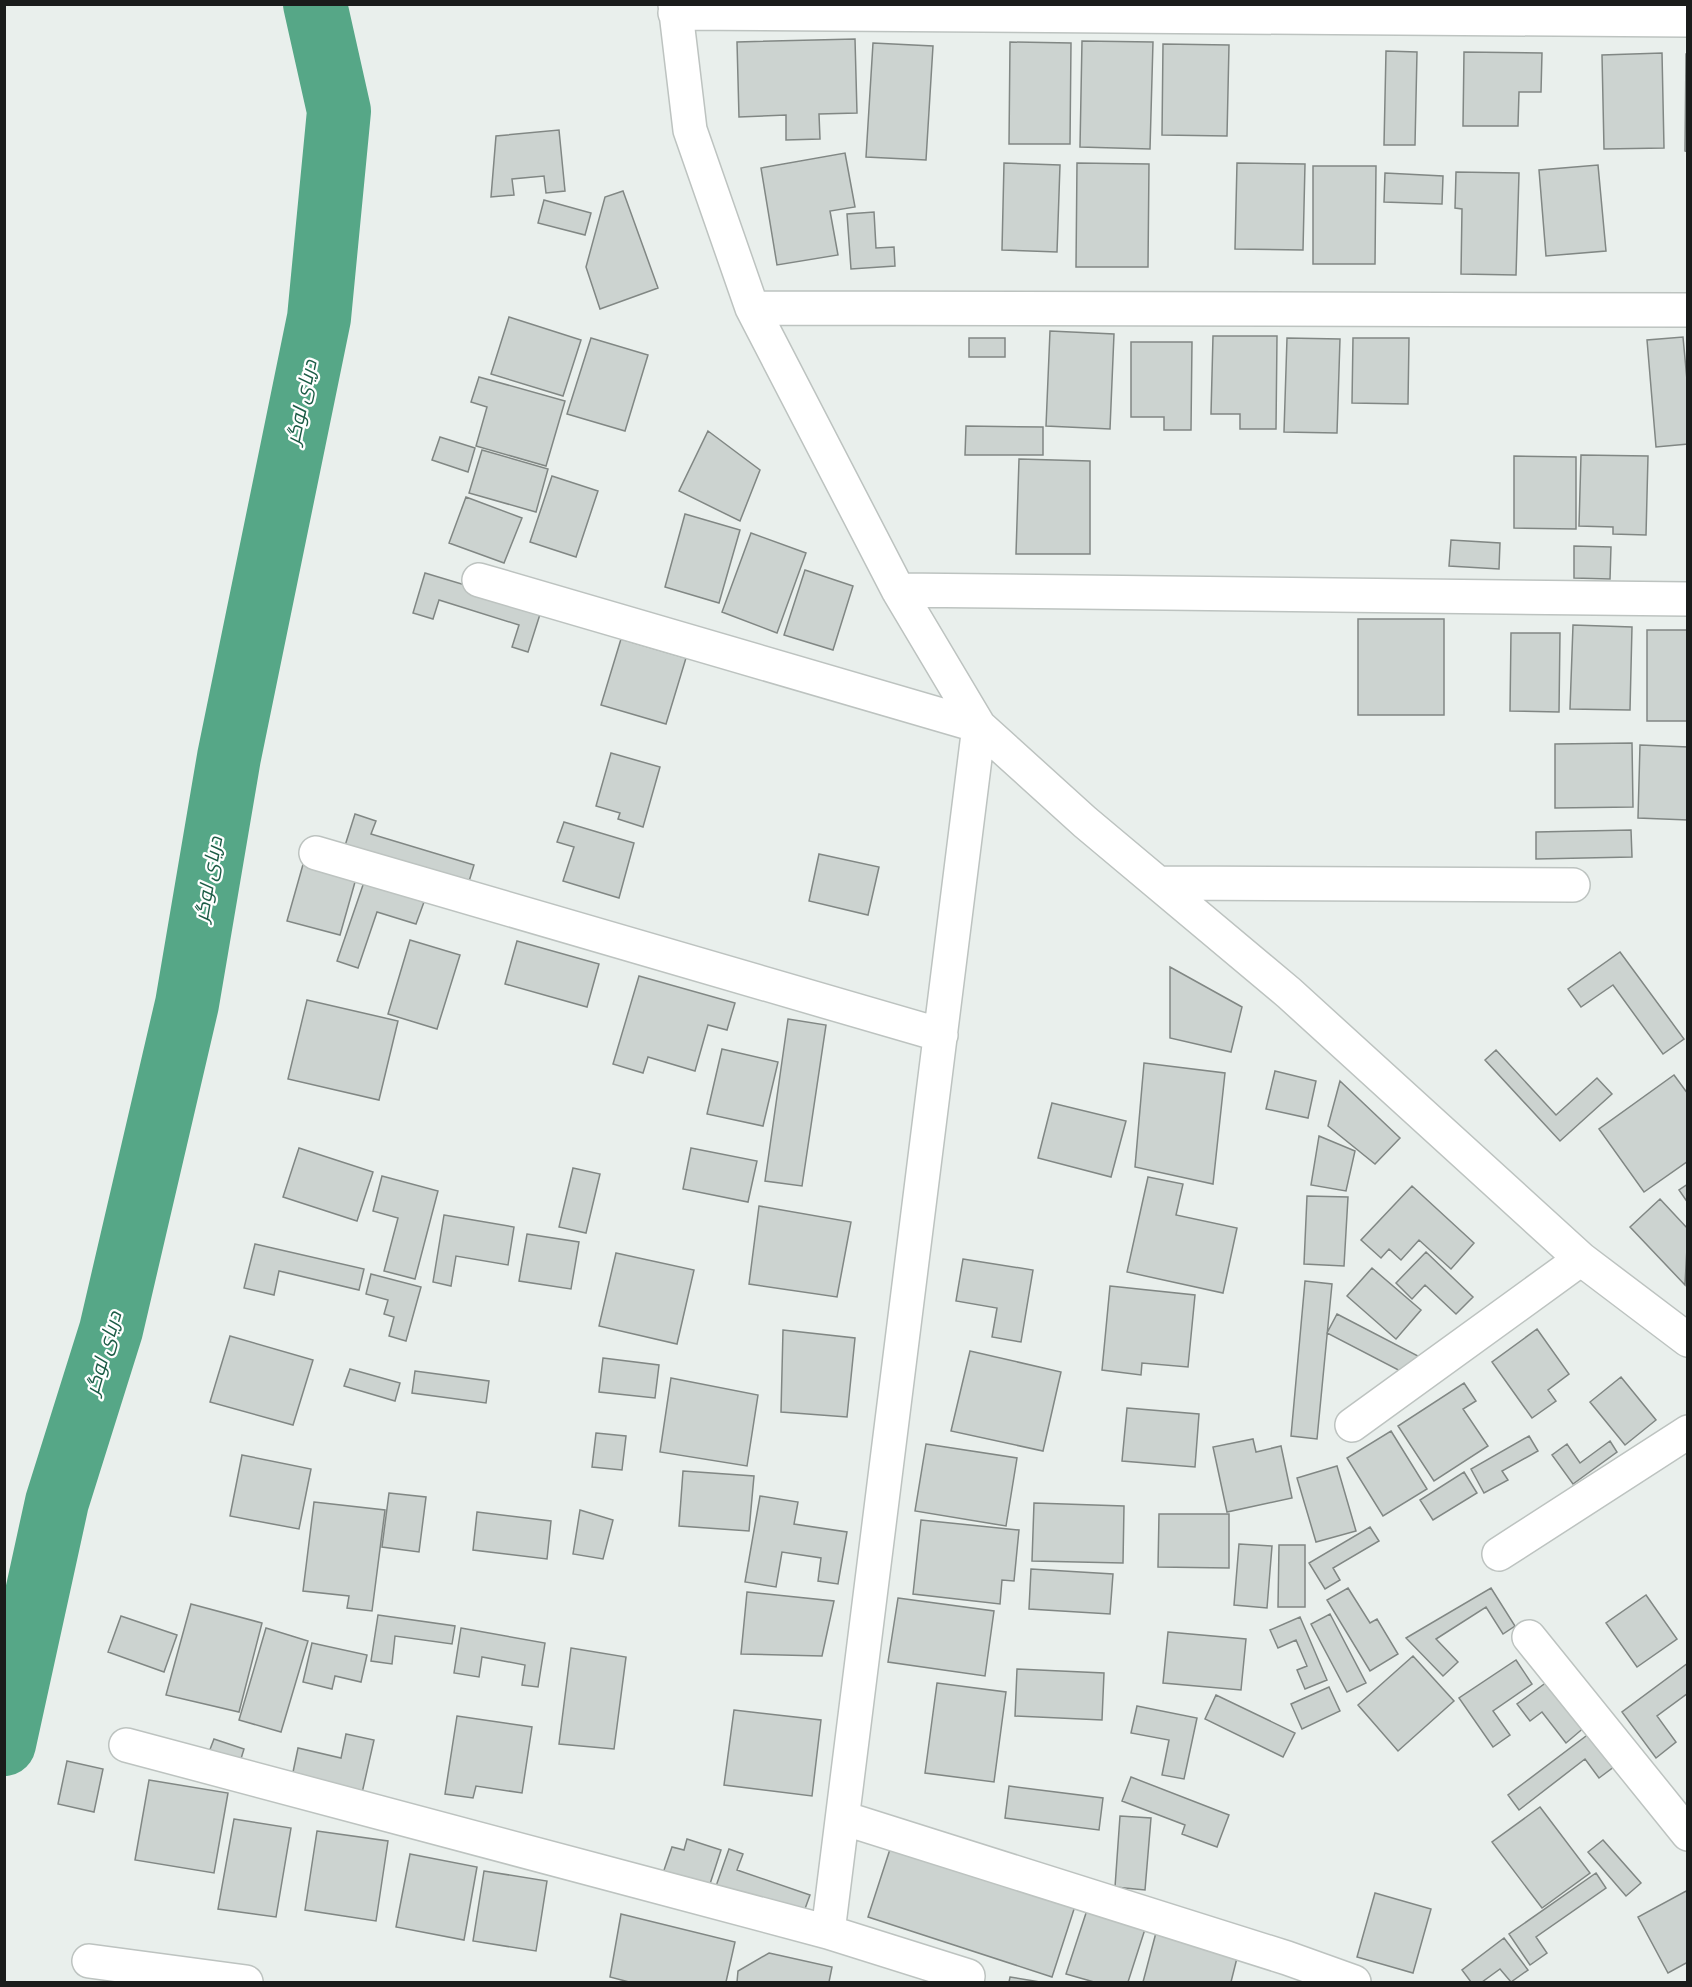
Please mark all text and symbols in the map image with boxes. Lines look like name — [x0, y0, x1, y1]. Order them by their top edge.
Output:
water label: دریای لوگر — [280, 356, 322, 449]
water label: دریای لوگر — [188, 833, 227, 926]
water label: دریای لوگر — [79, 1307, 127, 1400]

